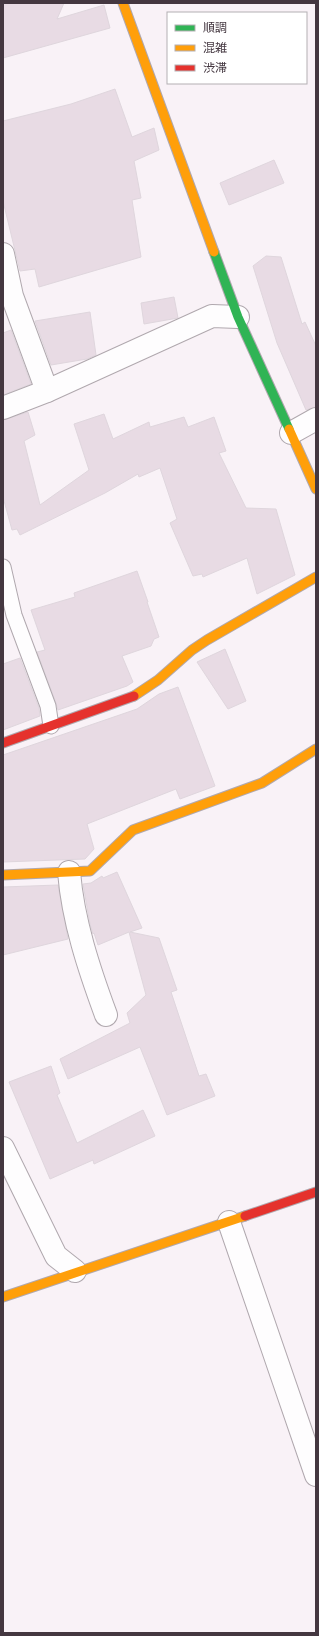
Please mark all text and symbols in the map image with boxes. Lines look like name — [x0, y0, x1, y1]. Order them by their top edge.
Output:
legend — [167, 12, 307, 84]
text: 順調 — [203, 19, 227, 37]
text: 混雑 — [203, 39, 227, 57]
text: 渋滞 — [203, 59, 227, 77]

